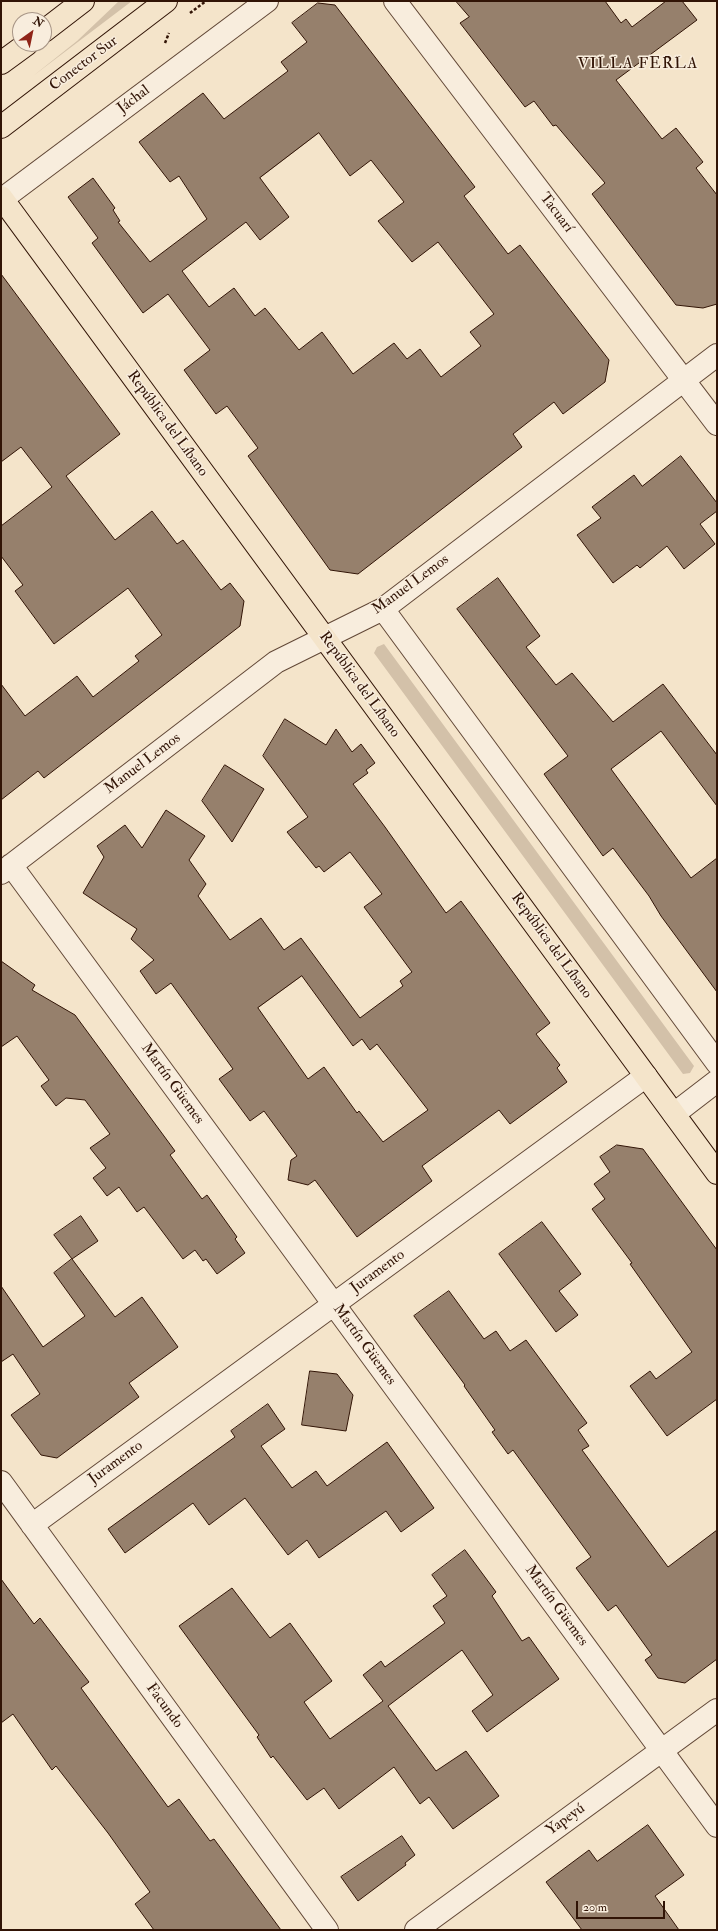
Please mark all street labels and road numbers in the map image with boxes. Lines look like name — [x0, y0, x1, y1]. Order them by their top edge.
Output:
street label: Conector Sur — [46, 33, 122, 95]
street label: Jáchal — [114, 82, 154, 118]
street label: Tacuarí — [535, 190, 577, 236]
street label: República del Líbano — [123, 368, 211, 480]
street label: Manuel Lemos — [369, 551, 453, 619]
street label: República del Líbano — [315, 629, 403, 741]
street label: Manuel Lemos — [102, 730, 184, 798]
street label: República del Líbano — [507, 890, 595, 1002]
street label: Martín Güemes — [137, 1040, 207, 1128]
street label: Juramento — [347, 1246, 409, 1298]
street label: Martín Güemes — [329, 1301, 399, 1389]
street label: Juramento — [85, 1437, 147, 1489]
street label: Martín Güemes — [521, 1562, 591, 1650]
street label: Facundo — [142, 1680, 186, 1732]
street label: Yapeyú — [543, 1800, 589, 1840]

